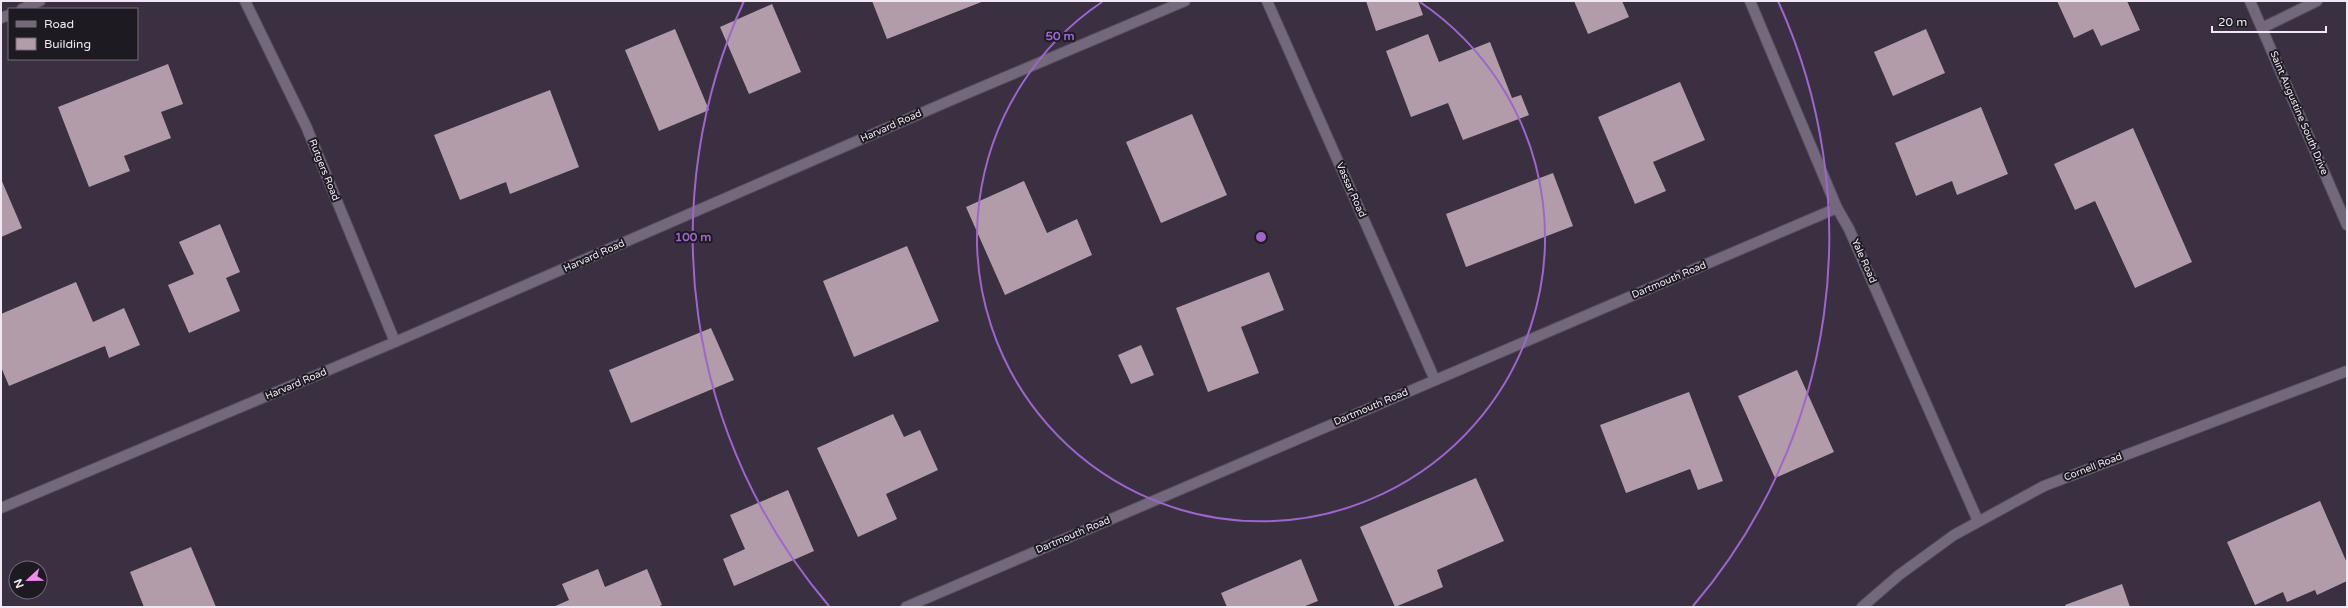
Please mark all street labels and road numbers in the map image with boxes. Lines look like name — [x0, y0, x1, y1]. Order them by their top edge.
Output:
street label: Saint Augustine South Drive — [2267, 49, 2331, 177]
street label: Harvard Road — [859, 107, 923, 145]
street label: Rutgers Road — [306, 137, 342, 203]
street label: Vassar Road — [1334, 161, 1368, 219]
street label: Harvard Road — [562, 237, 626, 275]
street label: Yale Road — [1849, 237, 1879, 285]
street label: Dartmouth Road — [1630, 259, 1708, 301]
street label: Harvard Road — [263, 366, 329, 402]
street label: Dartmouth Road — [1332, 386, 1410, 428]
street label: Cornell Road — [2062, 450, 2124, 484]
street label: Dartmouth Road — [1034, 514, 1112, 556]

